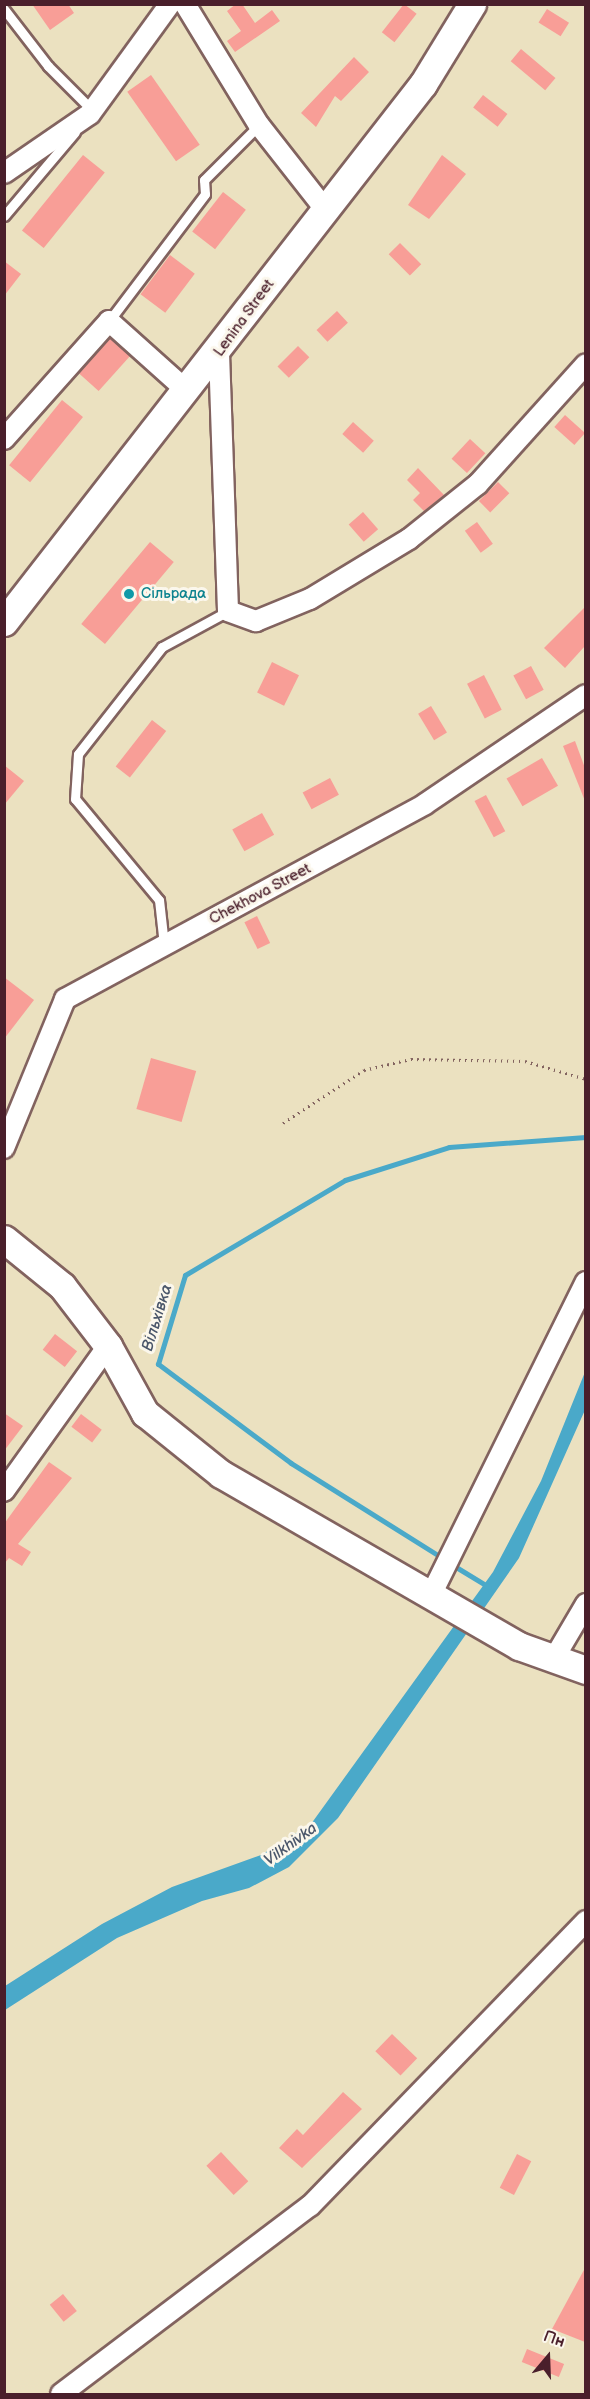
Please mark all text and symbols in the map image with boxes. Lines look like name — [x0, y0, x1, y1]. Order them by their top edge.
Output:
street label: Lenina Street — [210, 276, 278, 360]
place label: Сільрада — [141, 585, 206, 603]
marker: Сільрада — [122, 587, 136, 601]
street label: Chekhova Street — [206, 860, 314, 928]
water label: Вільхівка — [139, 1282, 177, 1354]
water label: Vilkhivka — [261, 1819, 321, 1871]
north arrow — [518, 2327, 578, 2387]
text: Пн — [541, 2327, 567, 2352]

